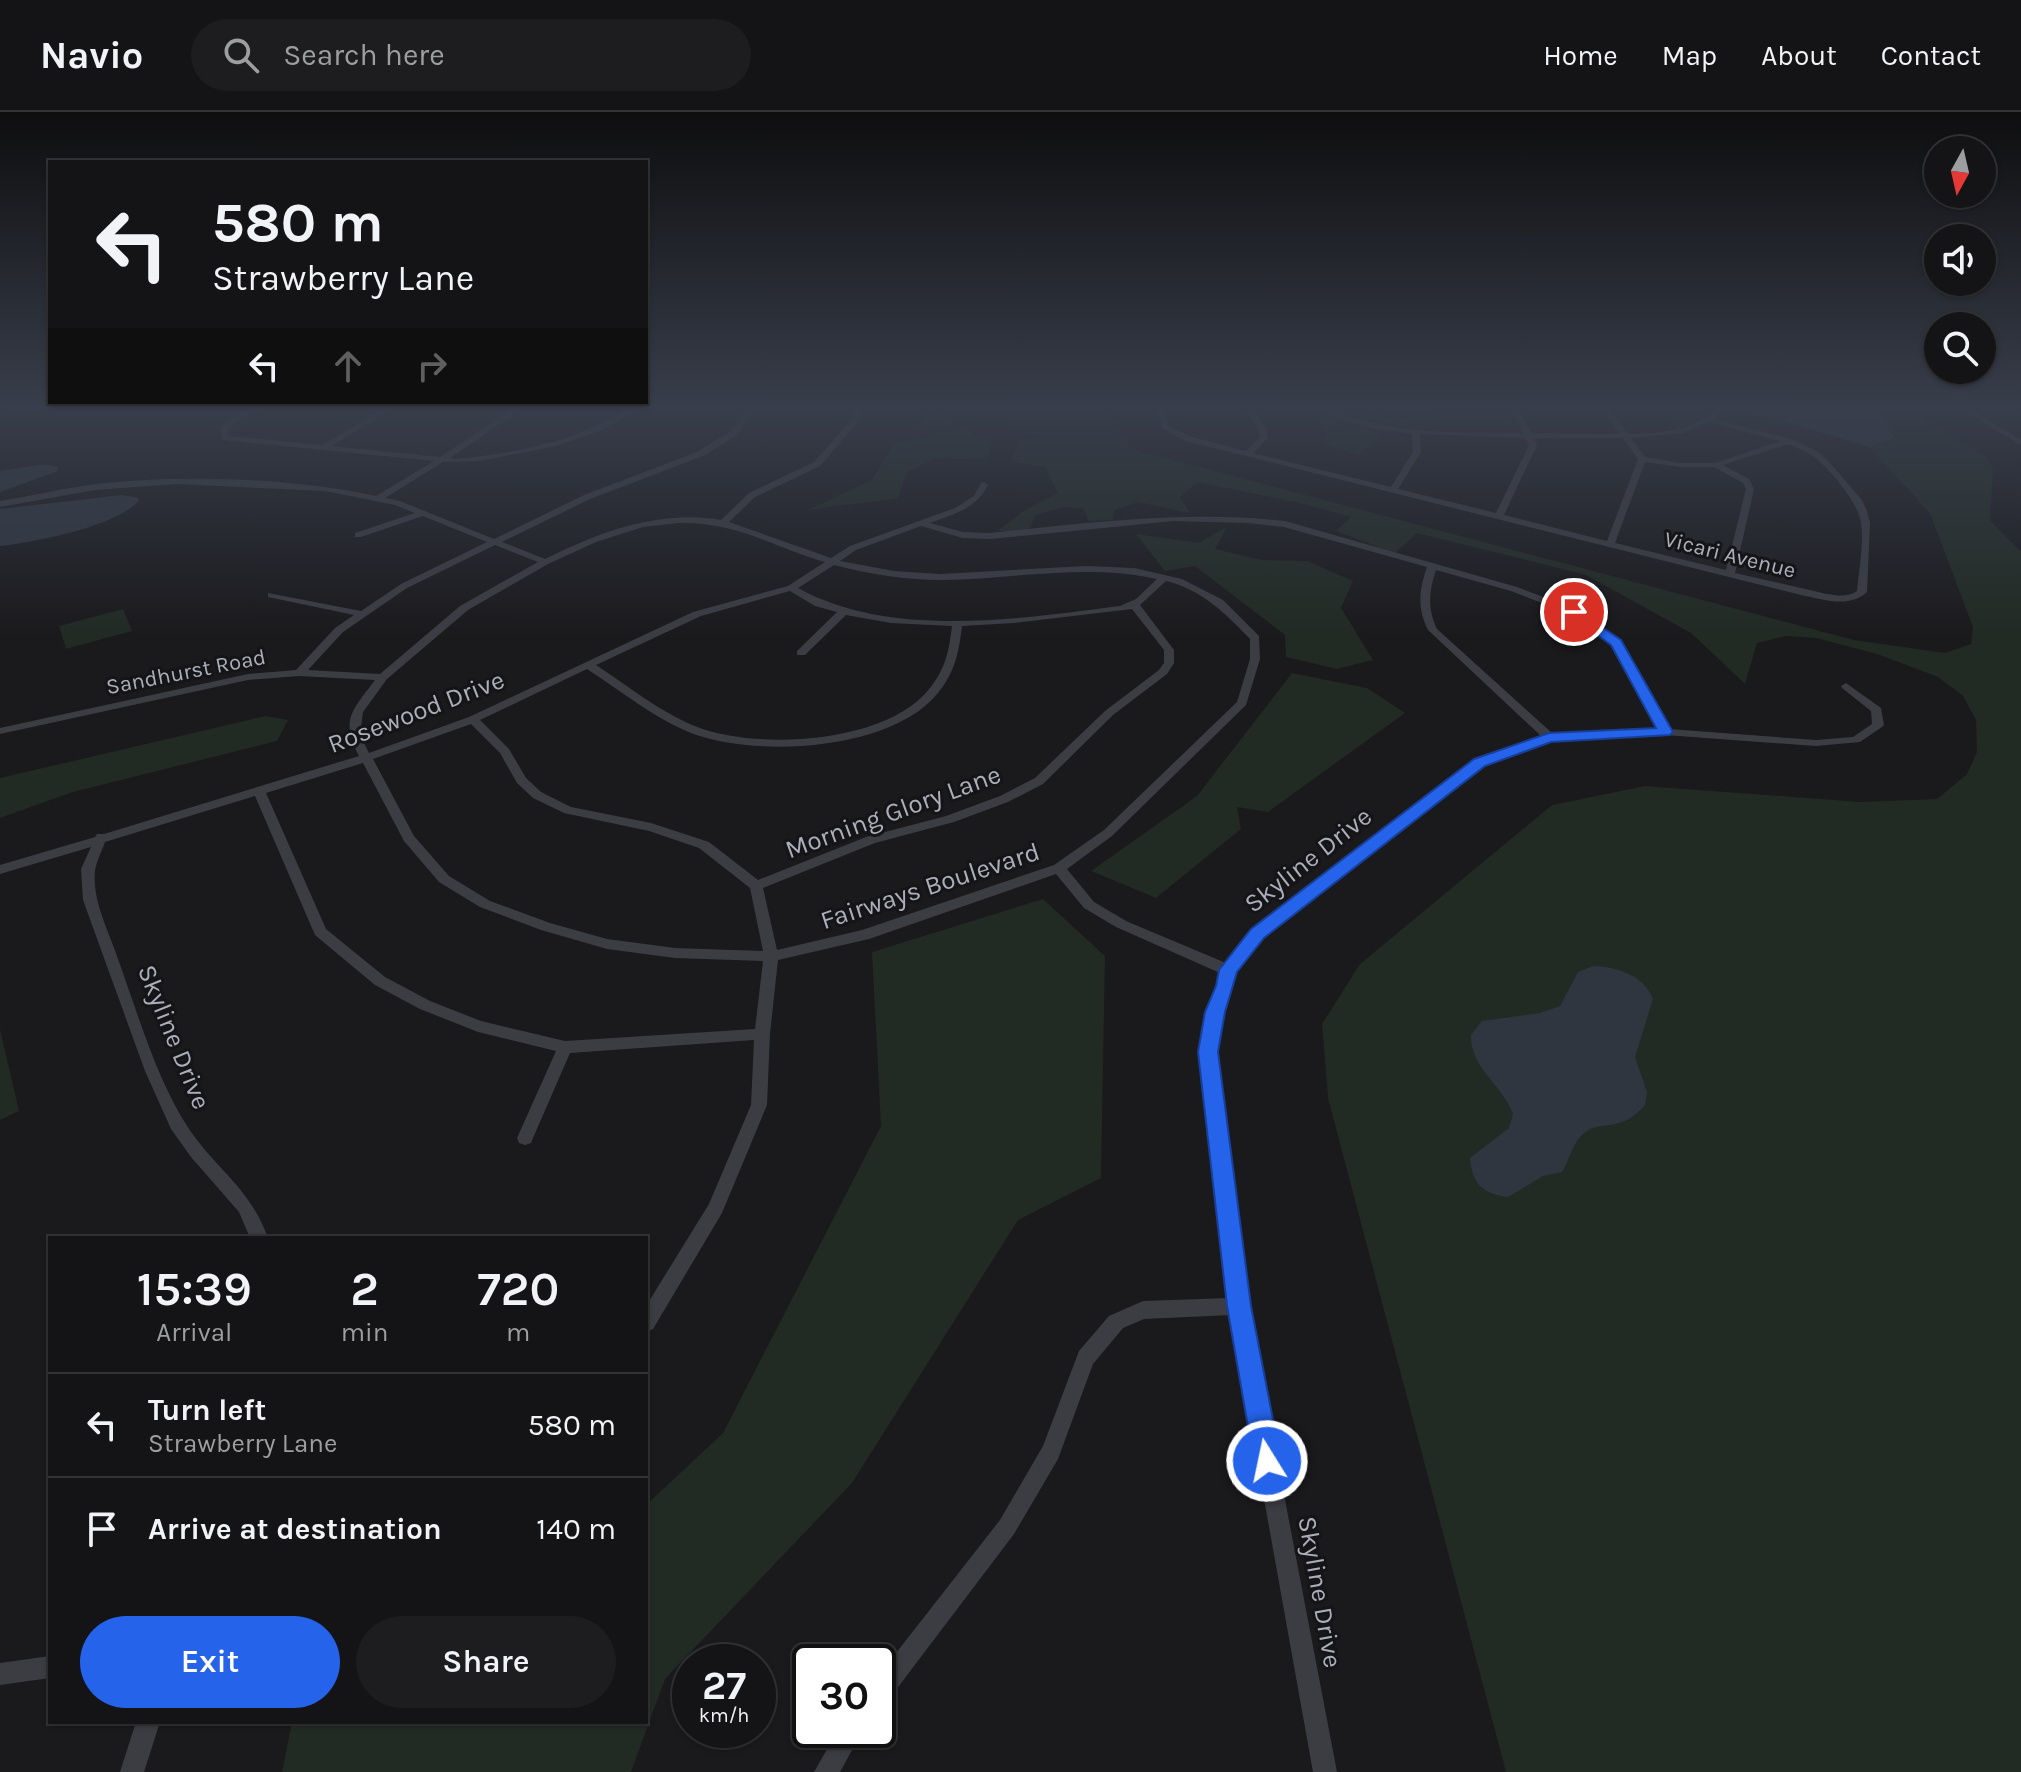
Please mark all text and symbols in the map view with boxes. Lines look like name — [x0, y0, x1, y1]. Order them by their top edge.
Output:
search box — [191, 19, 751, 91]
text: Navio — [40, 33, 143, 78]
icon: search — [219, 33, 263, 77]
text: Search here — [283, 37, 445, 73]
text: Home — [1543, 39, 1618, 72]
text: Map — [1662, 39, 1717, 72]
text: About — [1761, 39, 1837, 72]
text: Contact — [1881, 39, 1981, 72]
north arrow — [1924, 136, 1996, 208]
map controls — [1924, 136, 1996, 384]
text: 580 m — [212, 190, 384, 255]
icon: left — [80, 192, 184, 296]
button: sound — [1924, 224, 1996, 296]
text: Strawberry Lane — [212, 257, 474, 299]
button: search — [1924, 312, 1996, 384]
icon: left — [242, 344, 286, 388]
icon: ahead — [326, 344, 370, 388]
icon: right — [410, 344, 454, 388]
street label: Vicari Avenue — [1662, 526, 1798, 584]
pin — [1540, 578, 1608, 646]
icon: arrive — [1552, 590, 1596, 634]
street label: Sandhurst Road — [104, 644, 268, 700]
street label: Rosewood Drive — [323, 664, 509, 760]
street label: Morning Glory Lane — [781, 759, 1005, 865]
street label: Skyline Drive — [1238, 801, 1378, 919]
street label: Fairways Boulevard — [817, 836, 1043, 936]
street label: Skyline Drive — [131, 960, 217, 1114]
text: 15:39 — [137, 1261, 252, 1317]
text: 2 — [350, 1261, 379, 1317]
text: 720 — [477, 1261, 559, 1317]
text: Arrival — [156, 1317, 232, 1348]
text: min — [341, 1317, 388, 1348]
text: m — [506, 1317, 530, 1348]
text: Turn left — [148, 1392, 266, 1428]
icon: left — [80, 1403, 124, 1447]
text: 580 m — [528, 1407, 616, 1443]
position arrow — [1225, 1419, 1309, 1503]
text: Strawberry Lane — [148, 1428, 337, 1459]
icon: arrive — [80, 1507, 124, 1551]
text: Arrive at destination — [148, 1511, 442, 1547]
text: 140 m — [536, 1511, 616, 1547]
street label: Skyline Drive — [1291, 1514, 1349, 1670]
button: Exit — [80, 1616, 340, 1708]
button: Share — [356, 1616, 616, 1708]
speed limit sign: 30 — [792, 1644, 896, 1748]
text: 27 — [702, 1662, 746, 1709]
text: km/h — [699, 1704, 749, 1727]

